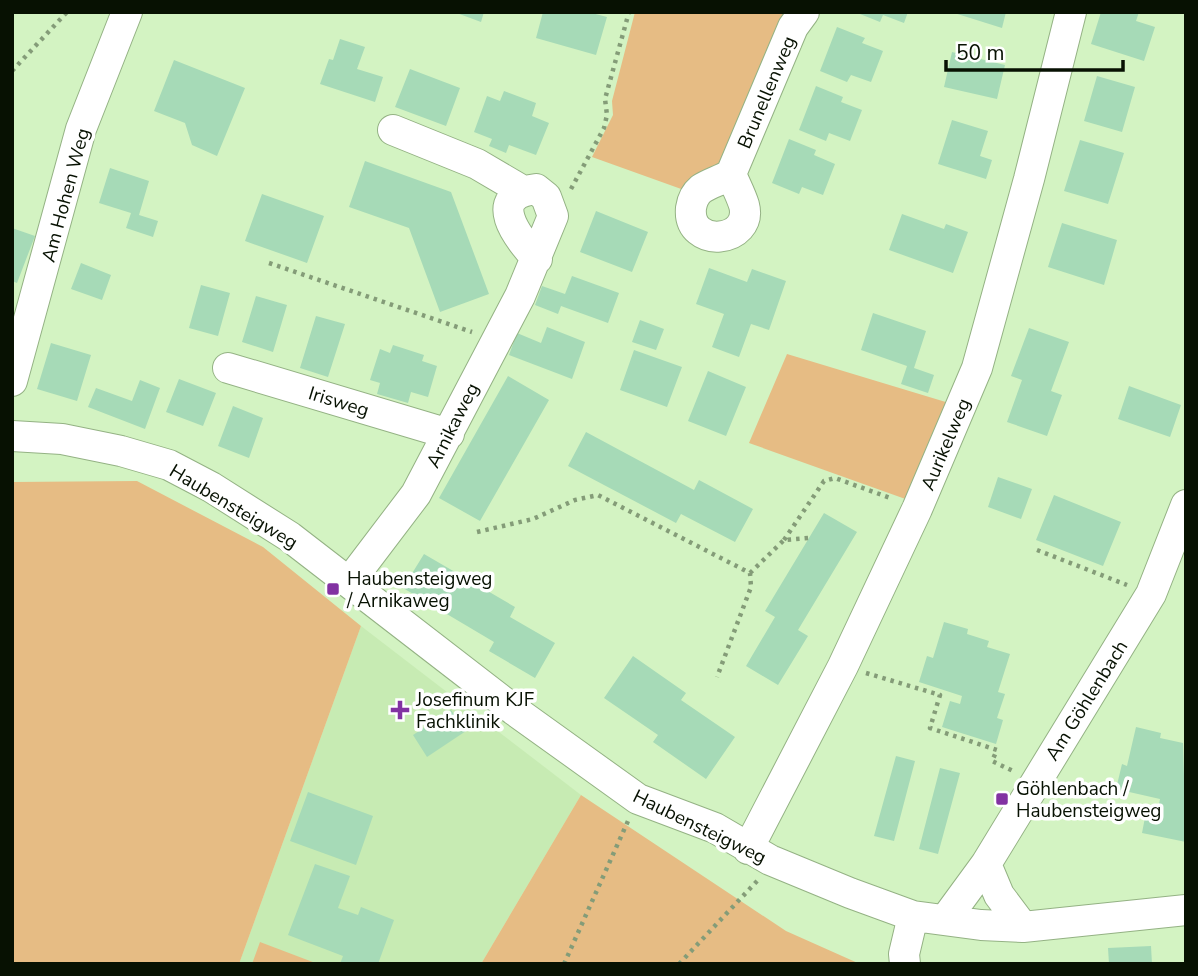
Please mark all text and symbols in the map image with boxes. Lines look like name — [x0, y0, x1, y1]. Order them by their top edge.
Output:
scale bar — [946, 28, 1123, 72]
street label: Brunellenweg — [731, 32, 802, 153]
text: 50 m — [956, 39, 1005, 67]
street label: Am Hohen Weg — [36, 125, 96, 265]
street label: Arnikaweg — [420, 378, 485, 472]
street label: Irisweg — [305, 380, 372, 423]
street label: Aurikelweg — [915, 394, 977, 494]
street label: Haubensteigweg — [164, 458, 303, 555]
place label: Haubensteigweg / Arnikaweg — [346, 566, 493, 614]
marker: Haubensteigweg / Arnikaweg — [325, 581, 341, 597]
street label: Am Göhlenbach — [1039, 635, 1134, 766]
place label: Josefinum KJF Fachklinik — [415, 687, 534, 735]
marker: Josefinum KJF Fachklinik — [390, 700, 410, 720]
place label: Göhlenbach / Haubensteigweg — [1016, 776, 1162, 824]
street label: Haubensteigweg — [628, 783, 771, 870]
marker: Göhlenbach / Haubensteigweg — [994, 791, 1010, 807]

